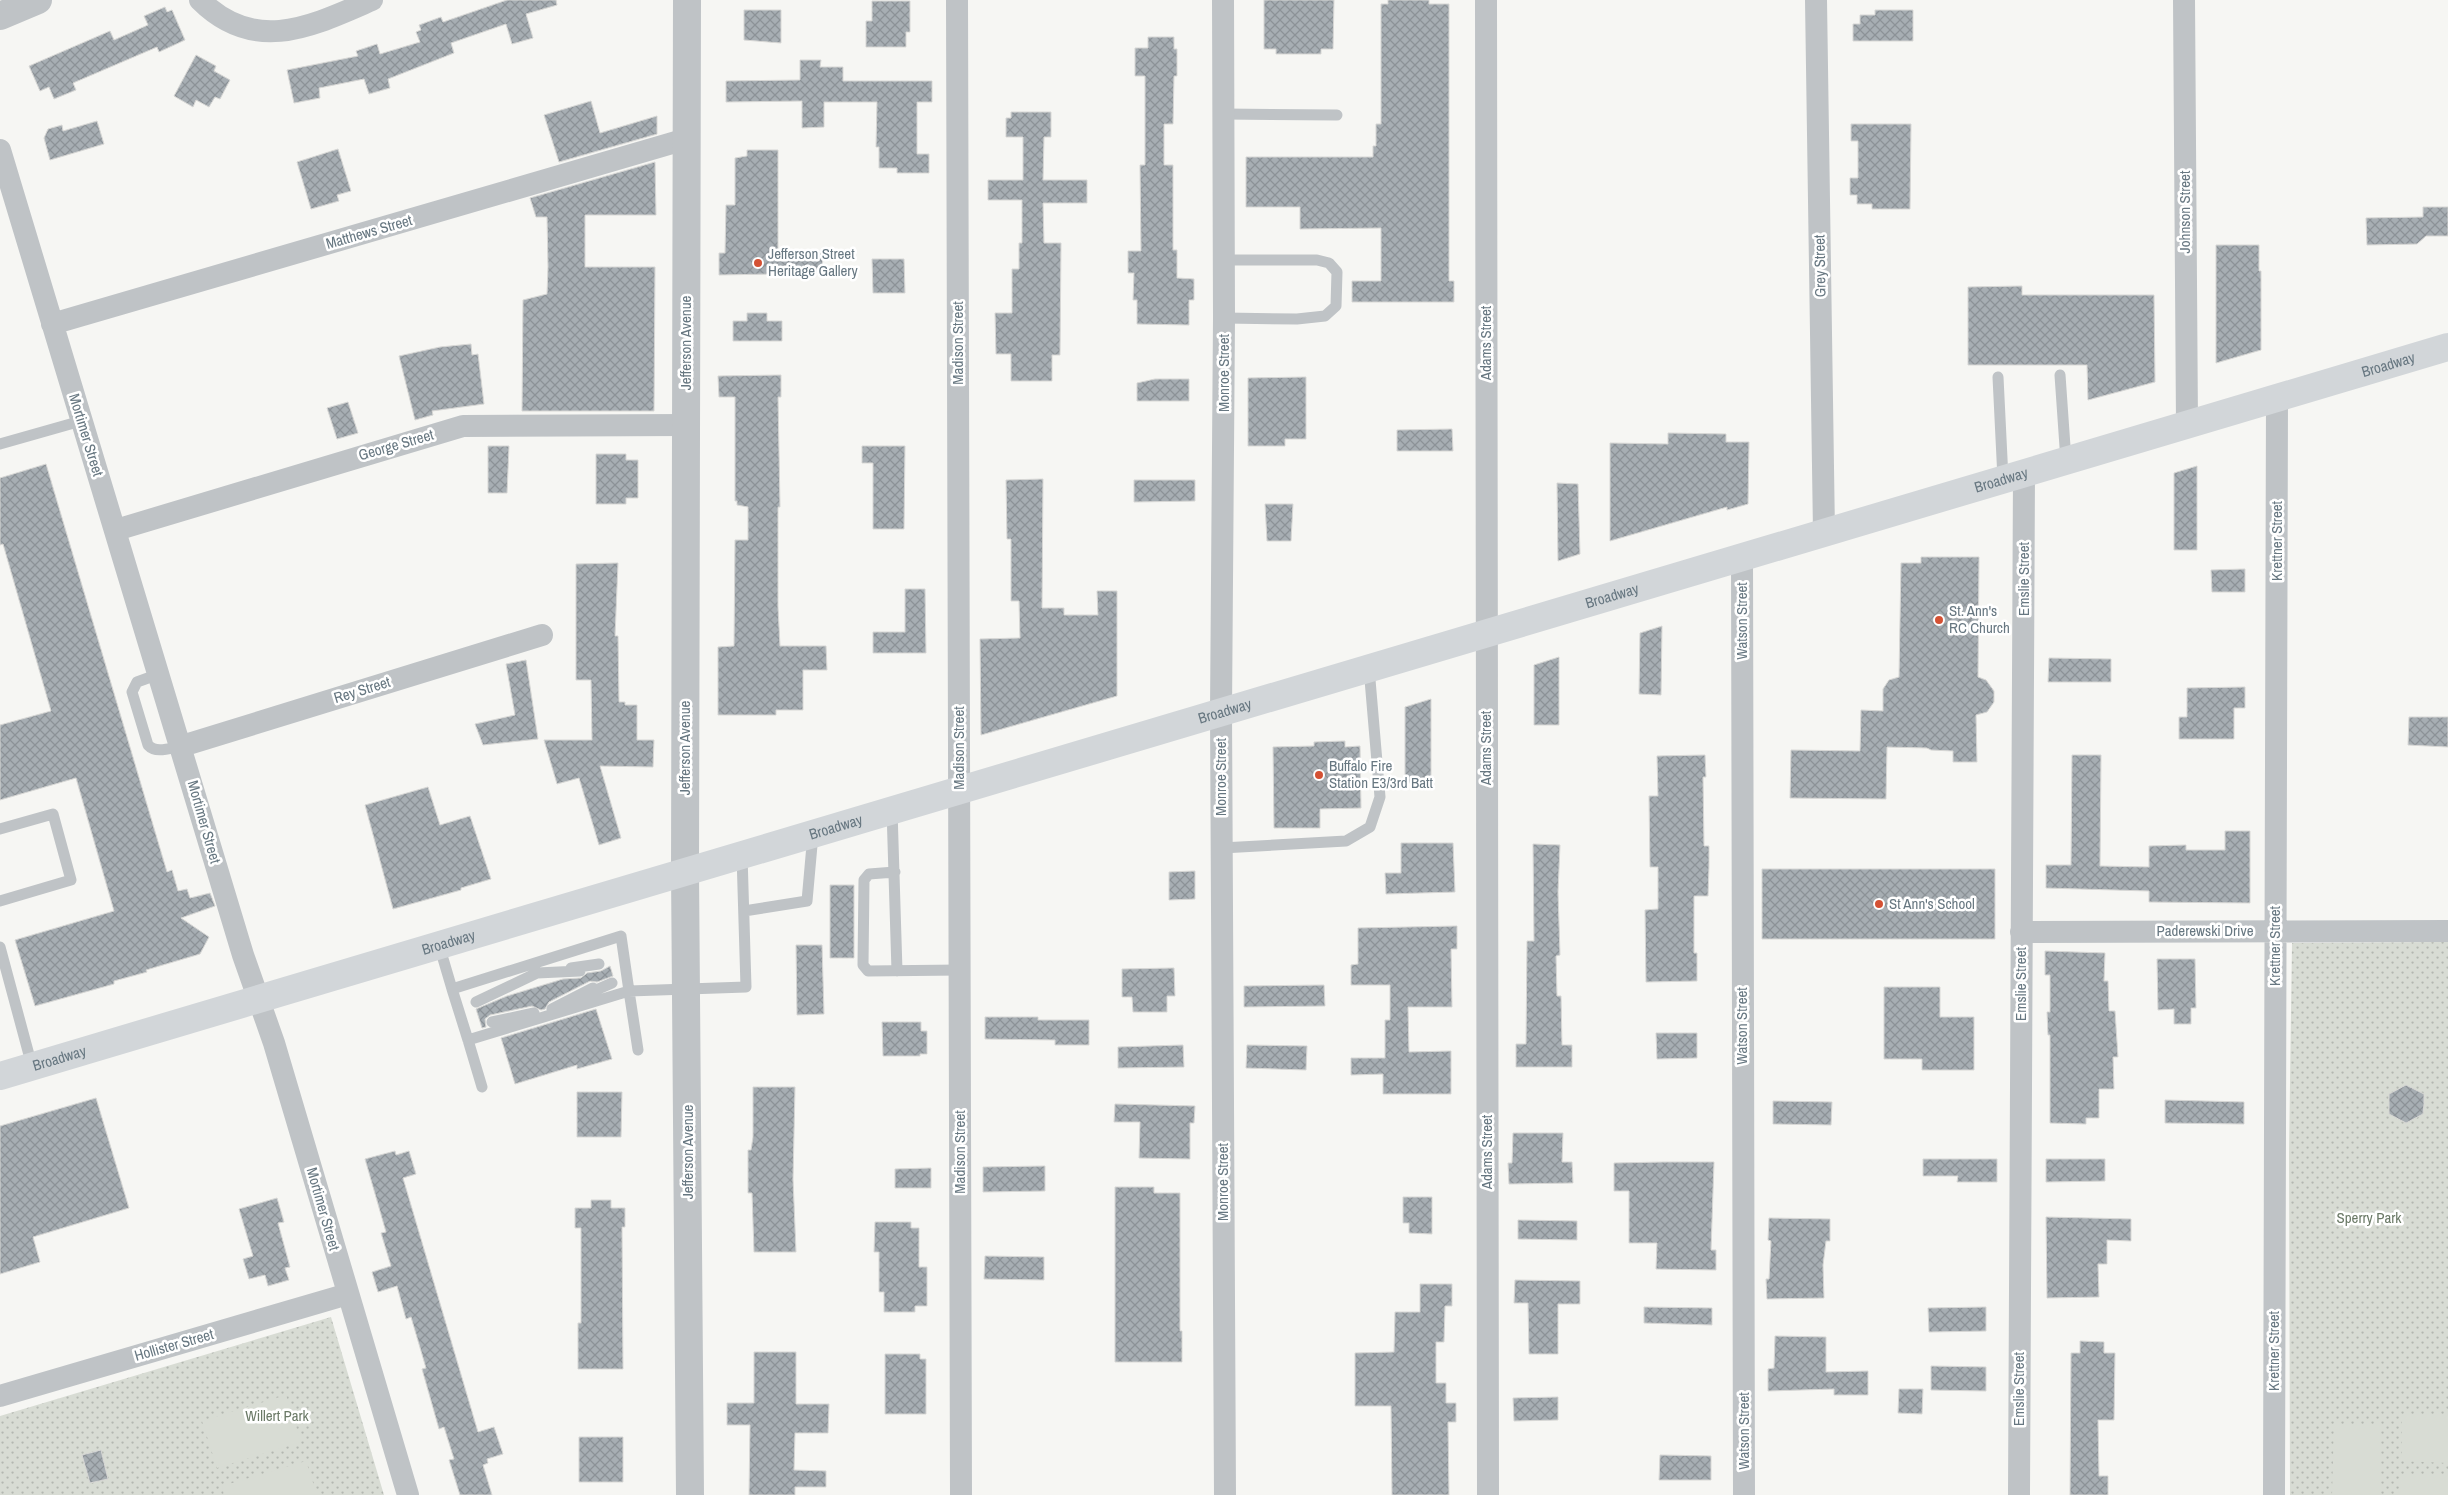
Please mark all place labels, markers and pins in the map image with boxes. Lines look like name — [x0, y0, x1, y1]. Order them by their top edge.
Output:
place label: Jefferson Street Heritage Gallery — [768, 243, 858, 281]
marker: Jefferson Street Heritage Gallery — [752, 257, 764, 269]
place label: St. Ann's RC Church — [1949, 600, 2010, 638]
marker: St. Ann's RC Church — [1933, 614, 1945, 626]
place label: Buffalo Fire Station E3/3rd Batt — [1329, 755, 1434, 793]
marker: Buffalo Fire Station E3/3rd Batt — [1313, 769, 1325, 781]
place label: St Ann's School — [1889, 893, 1975, 914]
marker: St Ann's School — [1873, 898, 1885, 910]

